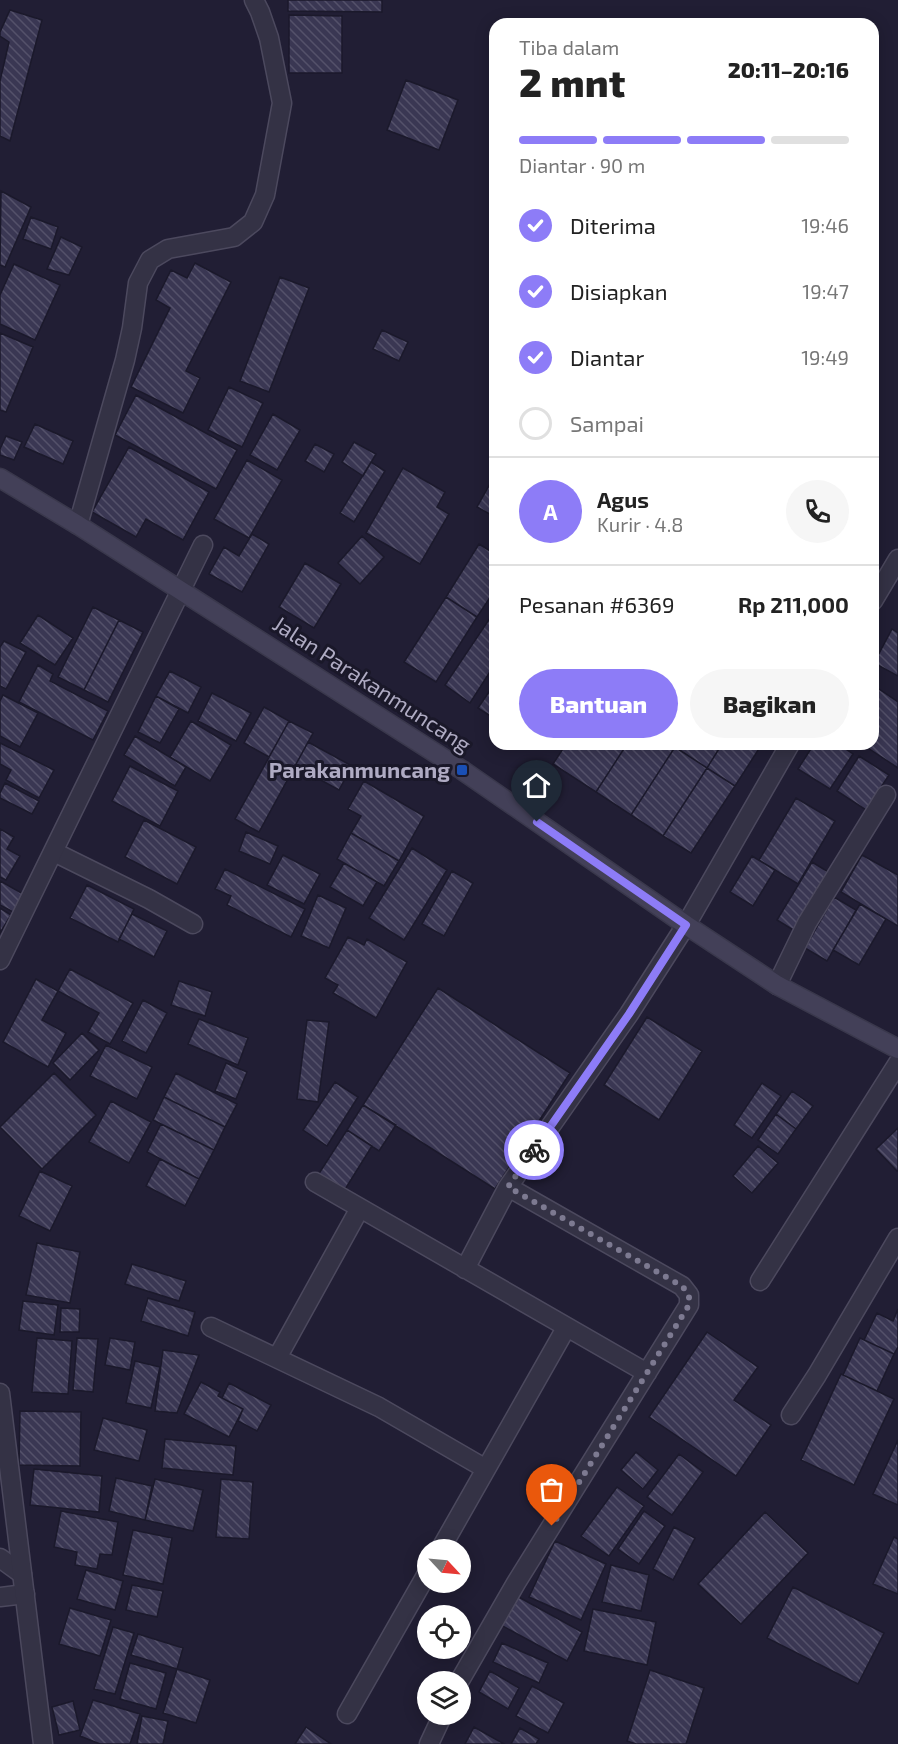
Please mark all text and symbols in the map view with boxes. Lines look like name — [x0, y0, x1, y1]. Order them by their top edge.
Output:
text: Tiba dalam — [519, 35, 619, 59]
text: 20:11–20:16 — [728, 56, 849, 82]
text: 2 mnt — [519, 58, 625, 105]
text: Diantar · 90 m — [519, 153, 645, 177]
icon: check — [519, 209, 552, 242]
text: Diterima — [570, 212, 656, 238]
text: 19:46 — [801, 213, 849, 237]
icon: check — [519, 275, 552, 308]
text: Disiapkan — [570, 278, 668, 304]
text: 19:47 — [802, 279, 849, 303]
icon: check — [519, 341, 552, 374]
text: Diantar — [570, 344, 644, 370]
text: 19:49 — [801, 345, 849, 369]
text: Sampai — [570, 410, 644, 436]
button: phone — [786, 480, 849, 543]
text: Agus — [597, 486, 649, 512]
text: A — [543, 498, 558, 524]
text: Kurir · 4.8 — [597, 512, 683, 536]
text: Pesanan #6369 — [519, 591, 675, 617]
text: Rp 211,000 — [738, 591, 849, 617]
street label: Jalan Parakanmuncang — [269, 610, 476, 757]
button: Bantuan — [519, 669, 678, 738]
button: Bagikan — [690, 669, 849, 738]
place label: Parakanmuncang — [269, 756, 450, 782]
pin — [511, 760, 562, 822]
marker: Parakanmuncang — [455, 763, 469, 777]
icon: home — [520, 769, 553, 802]
courier — [504, 1120, 564, 1180]
icon: bike — [518, 1134, 551, 1167]
pin — [526, 1464, 577, 1526]
icon: bag — [535, 1473, 568, 1506]
north arrow — [417, 1539, 471, 1593]
map controls — [417, 1539, 471, 1725]
button: locate — [417, 1605, 471, 1659]
button: layers — [417, 1671, 471, 1725]

